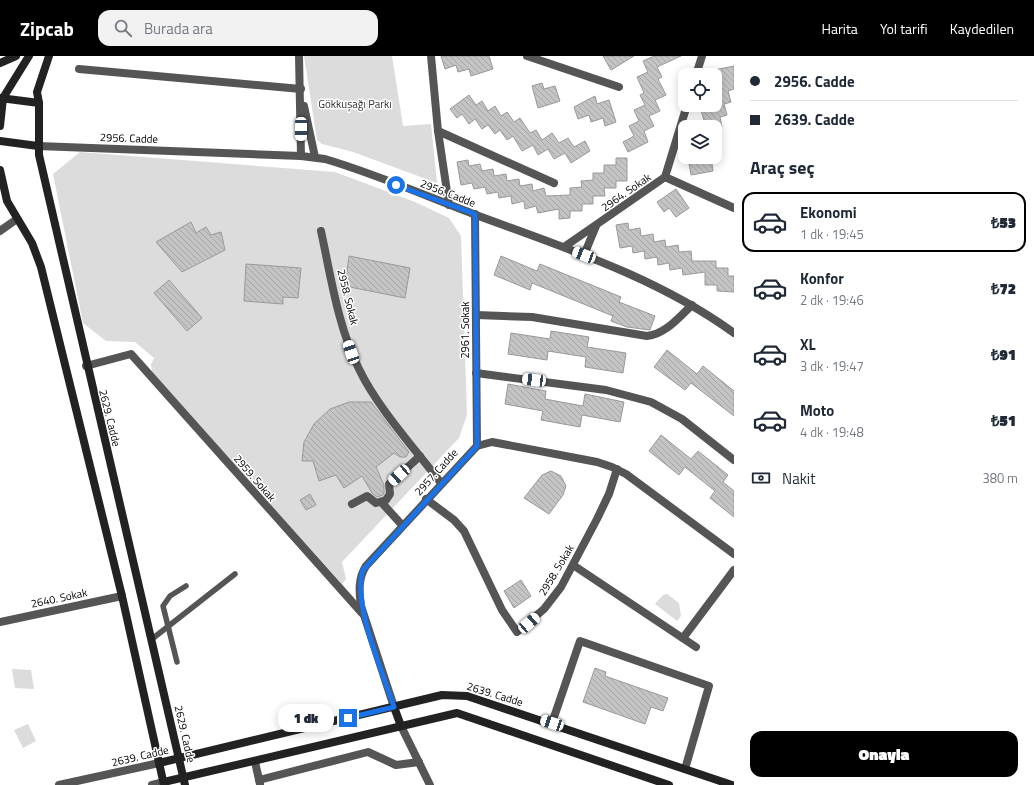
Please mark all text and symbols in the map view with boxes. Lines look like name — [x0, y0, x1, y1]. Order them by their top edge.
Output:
search box — [98, 10, 378, 46]
text: Zipcab — [20, 14, 74, 43]
icon: search — [112, 17, 134, 39]
text: Burada ara — [144, 17, 213, 40]
text: Harita — [822, 18, 858, 39]
text: Yol tarifi — [880, 18, 928, 39]
text: Kaydedilen — [950, 18, 1014, 39]
map controls — [678, 68, 722, 164]
button: locate — [678, 68, 722, 112]
text: 2956. Cadde — [774, 70, 855, 93]
park label: Gökkuşağı Parkı — [318, 96, 392, 112]
text: 2639. Cadde — [774, 108, 855, 131]
car — [295, 117, 307, 141]
button: layers — [678, 120, 722, 164]
street label: 2956. Cadde — [100, 129, 159, 147]
text: Araç seç — [750, 154, 814, 181]
street label: 2964. Sokak — [598, 169, 655, 215]
street label: 2956. Cadde — [418, 175, 478, 211]
route start — [387, 176, 405, 194]
text: Ekonomi — [800, 201, 857, 224]
icon: car — [752, 204, 788, 240]
text: ₺53 — [991, 211, 1016, 234]
text: 1 dk · 19:45 — [800, 224, 864, 244]
car — [571, 245, 597, 265]
street label: 2958. Sokak — [333, 267, 363, 327]
text: Konfor — [800, 267, 844, 290]
icon: car — [752, 270, 788, 306]
text: ₺72 — [991, 277, 1016, 300]
text: 2 dk · 19:46 — [800, 290, 864, 310]
street label: 2961. Sokak — [457, 301, 473, 359]
text: XL — [800, 333, 816, 356]
icon: car — [752, 336, 788, 372]
car — [341, 339, 361, 365]
text: ₺91 — [991, 343, 1016, 366]
text: 3 dk · 19:47 — [800, 356, 864, 376]
car — [521, 373, 547, 387]
street label: 2629. Cadde — [95, 388, 125, 449]
text: Moto — [800, 399, 834, 422]
icon: car — [752, 402, 788, 438]
text: ₺51 — [991, 409, 1016, 432]
text: 4 dk · 19:48 — [800, 422, 864, 442]
street label: 2957. Cadde — [411, 445, 462, 499]
street label: 2959. Sokak — [230, 451, 280, 505]
car — [386, 463, 412, 487]
icon: cash — [750, 467, 772, 489]
text: Nakit — [782, 467, 815, 490]
text: 380 m — [982, 468, 1018, 488]
street label: 2958. Sokak — [534, 541, 578, 599]
street label: 2640. Sokak — [29, 584, 89, 612]
car — [516, 611, 542, 635]
street label: 2639. Cadde — [465, 678, 526, 710]
street label: 2629. Cadde — [171, 704, 199, 765]
callout: 1 dk — [278, 704, 334, 732]
text: 1 dk — [294, 708, 318, 728]
route end — [339, 709, 357, 727]
car — [539, 714, 565, 732]
button: Onayla — [750, 731, 1018, 777]
street label: 2639. Cadde — [110, 742, 171, 770]

